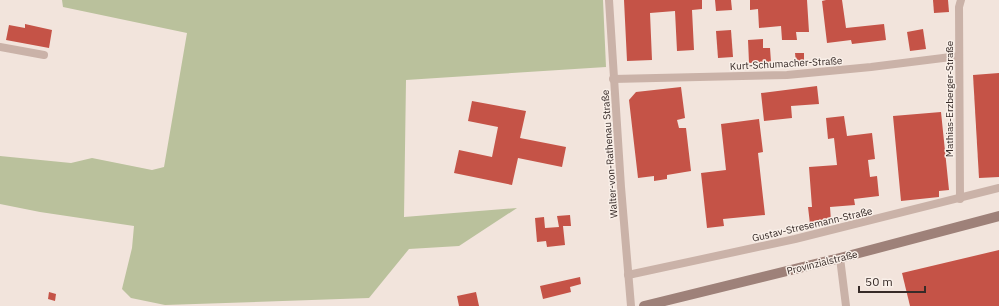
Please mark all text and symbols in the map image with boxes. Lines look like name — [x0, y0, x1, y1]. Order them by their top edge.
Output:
street label: Mathias-Erzberger-Straße — [943, 40, 956, 157]
street label: Kurt-Schumacher-Straße — [729, 54, 843, 73]
street label: Walter-von-Rathenau Straße — [598, 89, 620, 219]
street label: Gustav-Stresemann-Straße — [751, 204, 874, 245]
street label: Provinzialstraße — [785, 247, 859, 278]
scale bar — [859, 268, 925, 294]
text: 50 m — [865, 274, 893, 289]

